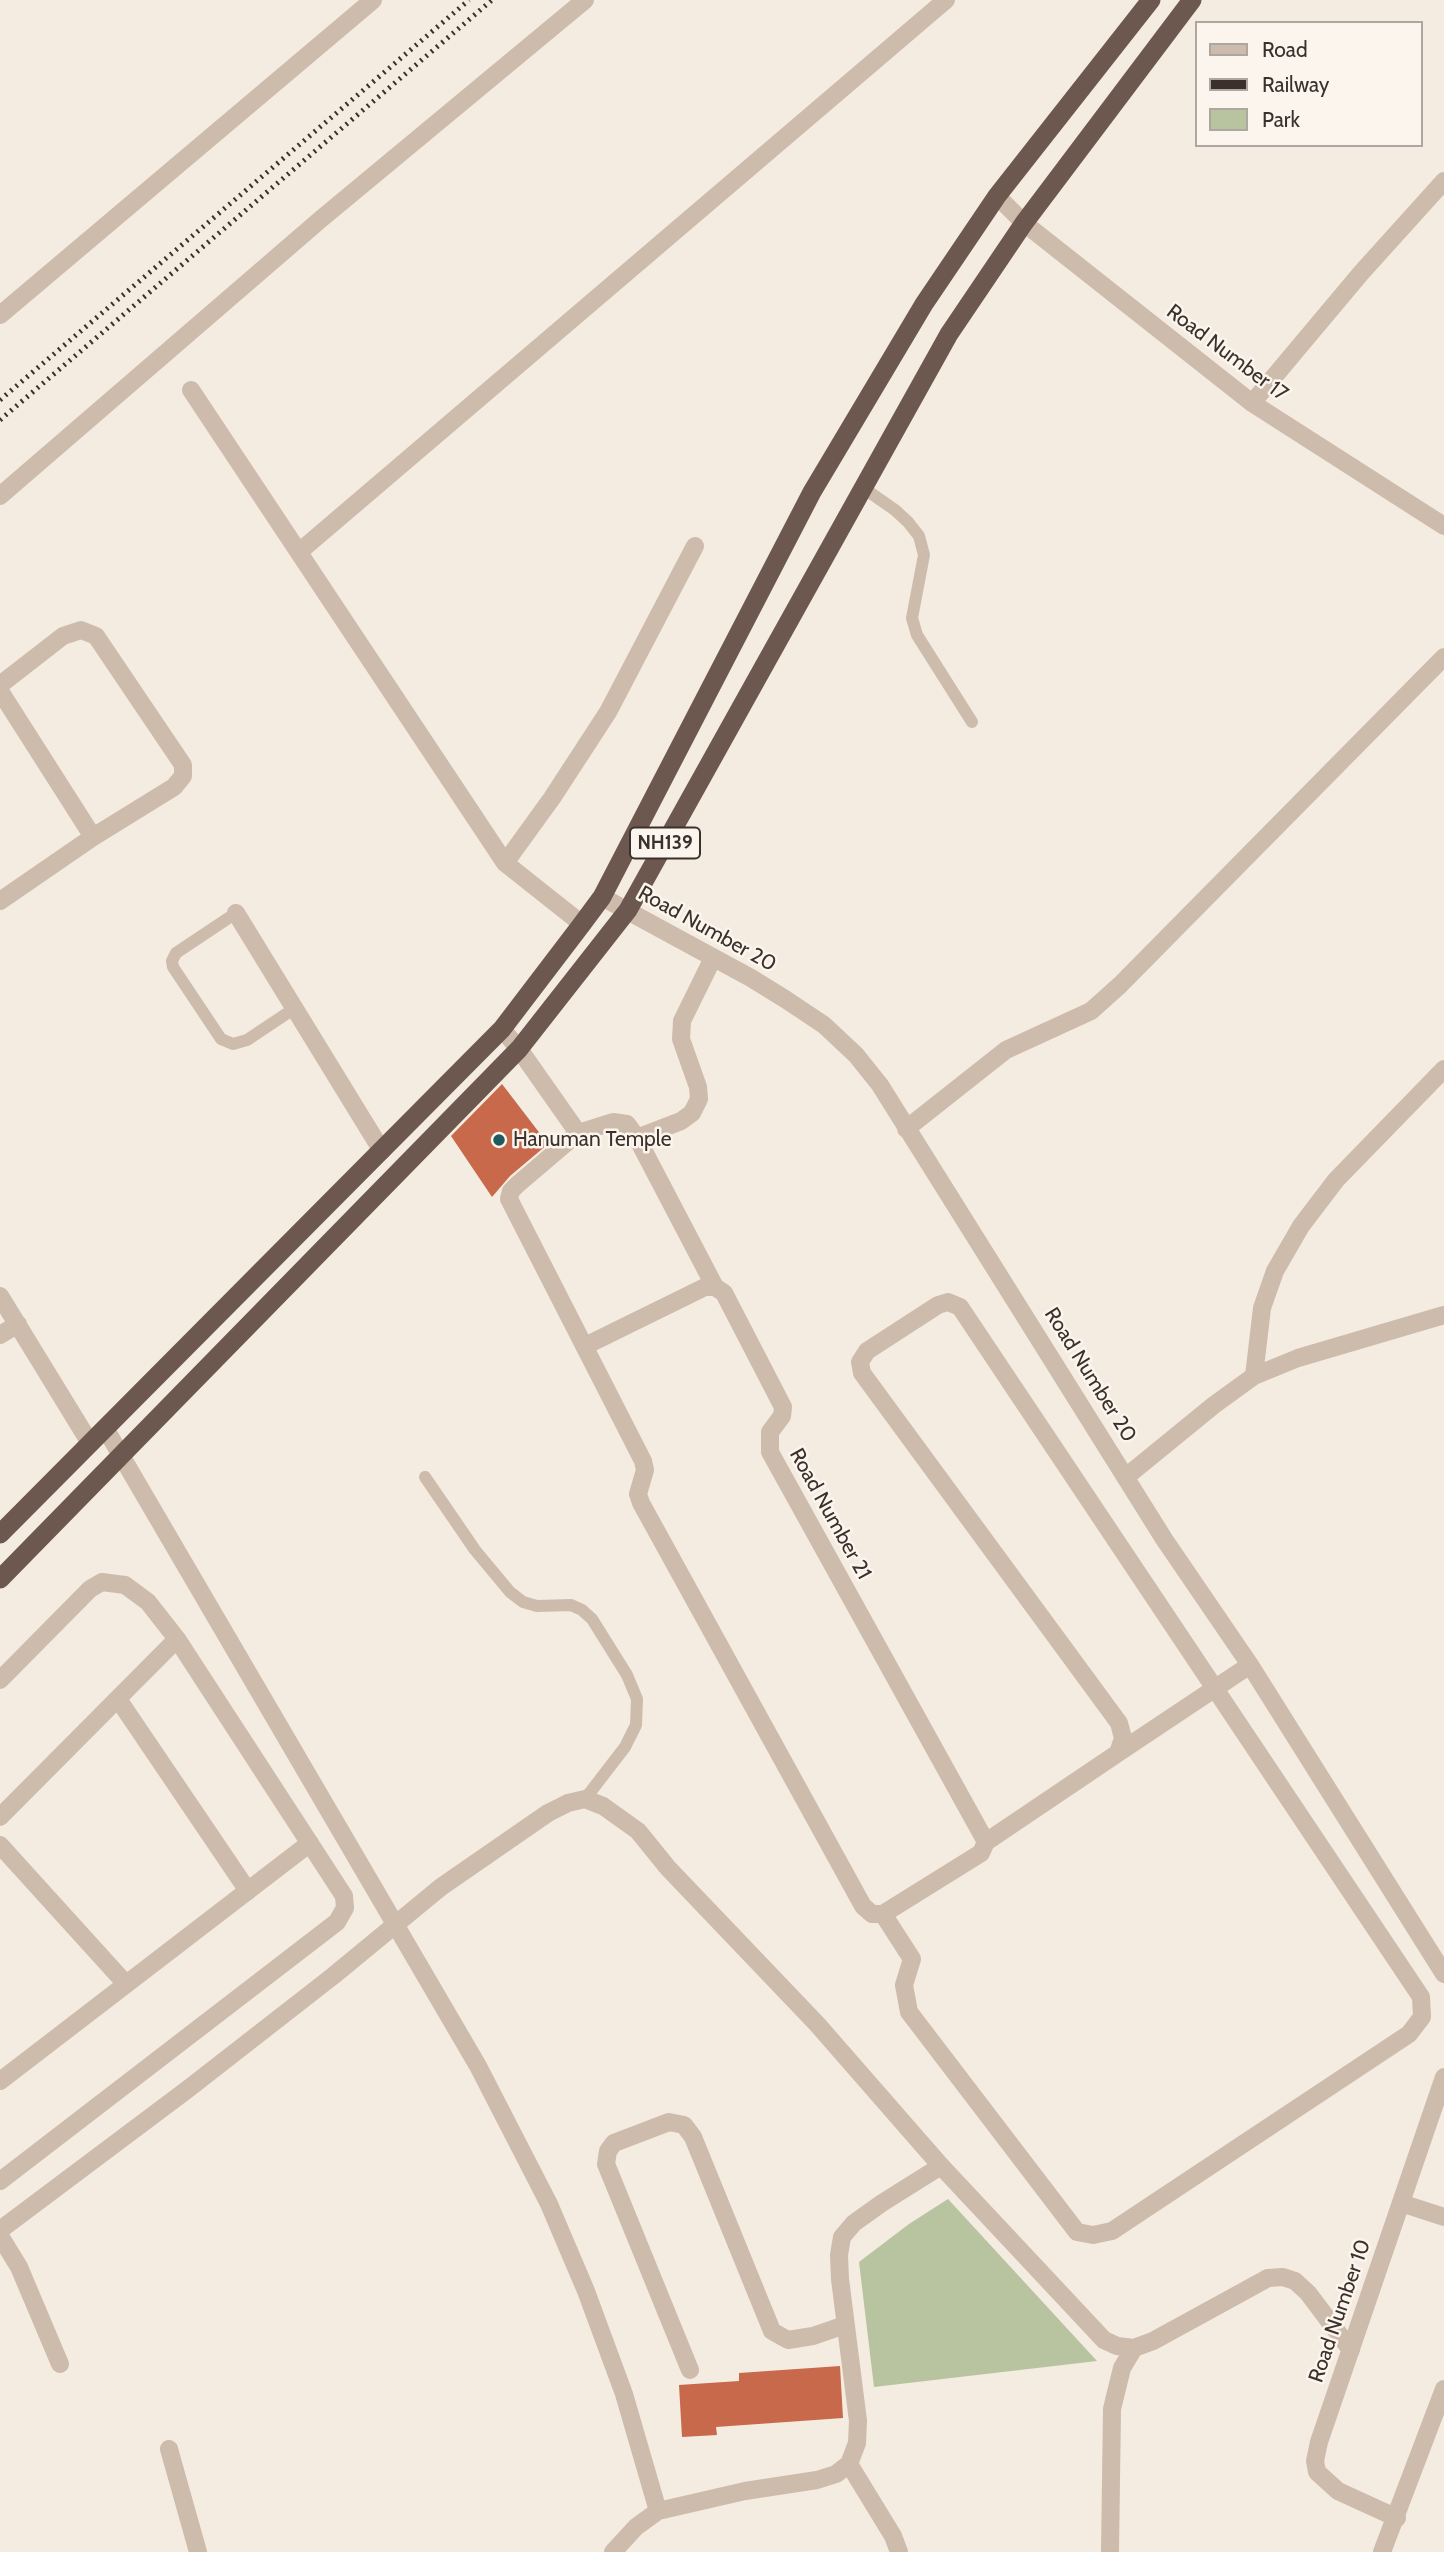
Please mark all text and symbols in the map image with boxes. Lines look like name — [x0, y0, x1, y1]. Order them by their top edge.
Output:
legend — [1196, 21, 1423, 147]
text: Road — [1262, 37, 1308, 62]
text: Railway — [1262, 72, 1329, 97]
text: Park — [1262, 107, 1300, 132]
street label: Road Number 17 — [1161, 299, 1293, 407]
road number: NH139 — [630, 828, 700, 858]
street label: Road Number 20 — [634, 881, 780, 977]
place label: Hanuman Temple — [513, 1127, 671, 1153]
marker: Hanuman Temple — [491, 1132, 507, 1148]
street label: Road Number 20 — [1039, 1303, 1141, 1447]
street label: Road Number 21 — [784, 1444, 876, 1584]
street label: Road Number 10 — [1304, 2236, 1376, 2386]

